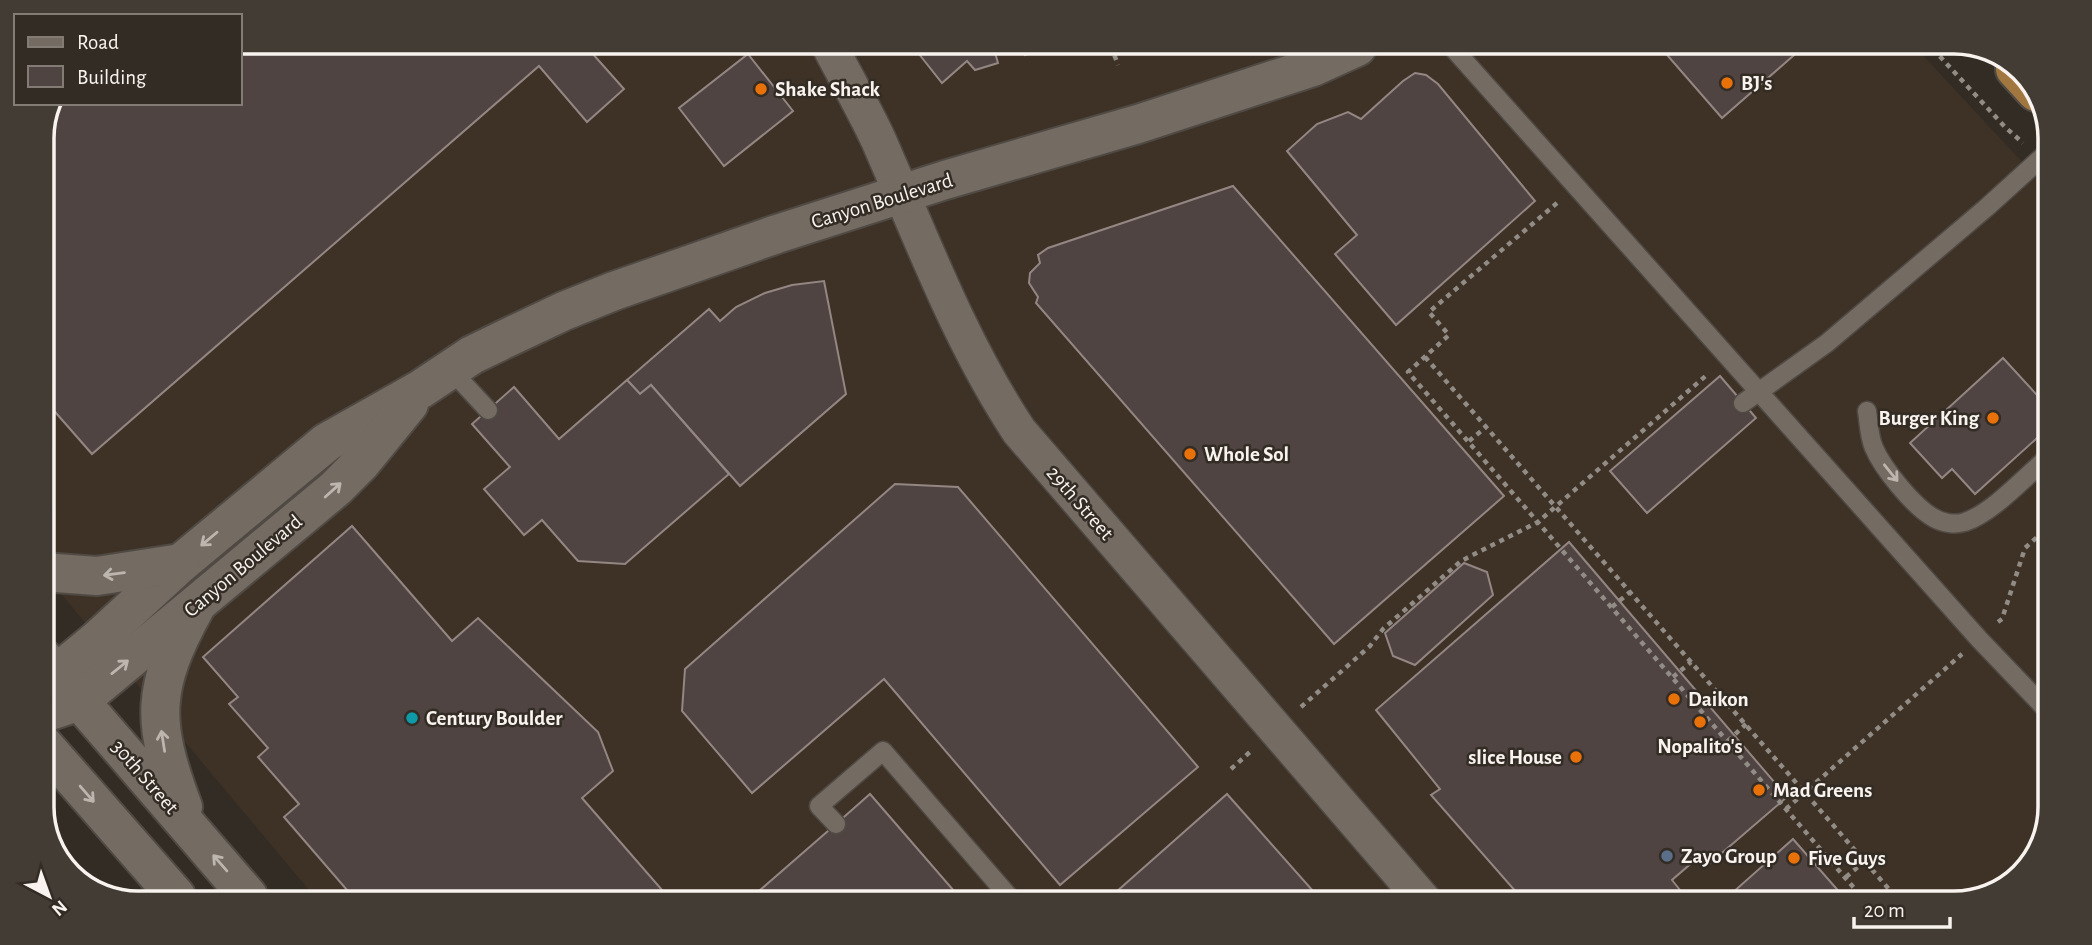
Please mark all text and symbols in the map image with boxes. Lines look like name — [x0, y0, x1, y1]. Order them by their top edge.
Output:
legend — [14, 14, 242, 105]
text: Road — [77, 32, 119, 53]
text: Building — [77, 67, 147, 88]
place label: BJ's — [1741, 73, 1772, 94]
marker: BJ's — [1719, 75, 1735, 91]
place label: Shake Shack — [775, 79, 880, 100]
marker: Shake Shack — [753, 81, 769, 97]
street label: Canyon Boulevard — [809, 169, 955, 232]
place label: Burger King — [1879, 408, 1979, 429]
marker: Burger King — [1985, 410, 2001, 426]
place label: Whole Sol — [1204, 444, 1289, 465]
marker: Whole Sol — [1182, 446, 1198, 462]
street label: 29th Street — [1043, 462, 1118, 544]
one-way arrow — [1883, 464, 1899, 482]
one-way arrow — [324, 482, 342, 498]
street label: Canyon Boulevard — [180, 511, 306, 621]
one-way arrow — [201, 531, 219, 547]
one-way arrow — [103, 568, 125, 581]
one-way arrow — [111, 659, 129, 675]
place label: Daikon — [1688, 689, 1749, 710]
marker: Daikon — [1666, 691, 1682, 707]
place label: Century Boulder — [426, 708, 563, 729]
marker: Century Boulder — [404, 710, 420, 726]
marker: Nopalito's — [1692, 714, 1708, 730]
one-way arrow — [156, 730, 169, 753]
street label: 30th Street — [107, 736, 183, 818]
place label: Nopalito's — [1657, 736, 1743, 757]
place label: slice House — [1468, 747, 1562, 768]
marker: slice House — [1568, 749, 1584, 765]
place label: Mad Greens — [1773, 780, 1872, 801]
marker: Mad Greens — [1751, 782, 1767, 798]
one-way arrow — [79, 785, 95, 803]
place label: Zayo Group — [1681, 846, 1777, 867]
marker: Zayo Group — [1659, 848, 1675, 864]
place label: Five Guys — [1808, 848, 1886, 869]
marker: Five Guys — [1786, 850, 1802, 866]
one-way arrow — [212, 854, 228, 872]
north arrow — [14, 861, 84, 931]
scale bar — [1854, 886, 1950, 930]
text: N — [48, 896, 70, 919]
text: 20 m — [1864, 900, 1905, 921]

